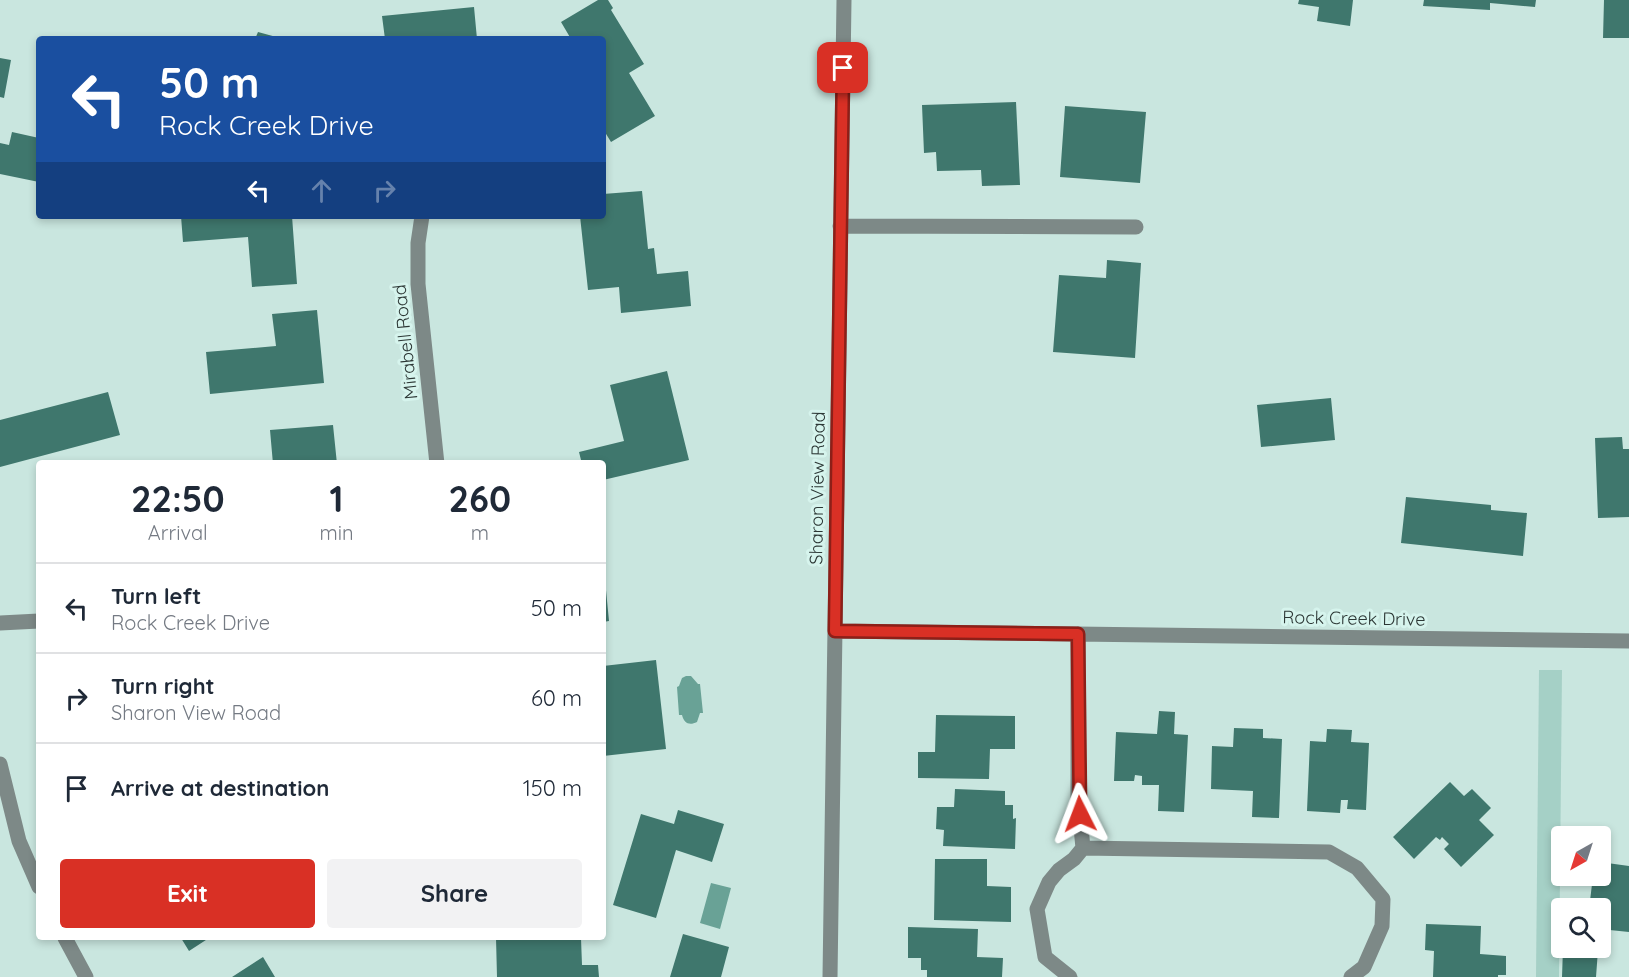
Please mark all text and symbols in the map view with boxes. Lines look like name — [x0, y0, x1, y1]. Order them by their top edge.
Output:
pin — [817, 42, 868, 93]
icon: arrive — [826, 51, 859, 84]
text: 50 m — [159, 56, 259, 109]
icon: left — [60, 60, 138, 138]
text: Rock Creek Drive — [159, 108, 374, 142]
icon: left — [242, 174, 275, 207]
icon: ahead — [305, 174, 338, 207]
icon: right — [368, 174, 401, 207]
street label: Mirabell Road — [388, 283, 422, 401]
street label: Sharon View Road — [804, 411, 830, 565]
text: 22:50 — [131, 476, 225, 521]
text: 1 — [330, 476, 344, 521]
text: 260 — [449, 476, 511, 521]
text: Arrival — [148, 520, 208, 545]
text: min — [320, 520, 354, 545]
text: m — [471, 520, 489, 545]
text: Turn left — [111, 582, 201, 610]
icon: left — [60, 592, 93, 625]
text: 50 m — [531, 594, 582, 622]
street label: Rock Creek Drive — [1282, 605, 1426, 631]
text: Rock Creek Drive — [111, 610, 270, 635]
text: Turn right — [111, 672, 215, 700]
icon: right — [60, 682, 93, 715]
text: 60 m — [531, 684, 582, 712]
text: Sharon View Road — [111, 700, 281, 725]
icon: arrive — [60, 772, 93, 805]
text: Arrive at destination — [111, 774, 329, 802]
text: 150 m — [523, 774, 582, 802]
position arrow — [1048, 782, 1112, 846]
north arrow — [1551, 826, 1611, 886]
map controls — [1551, 826, 1611, 958]
button: Exit — [60, 859, 315, 928]
button: Share — [327, 859, 582, 928]
button: search — [1551, 898, 1611, 958]

